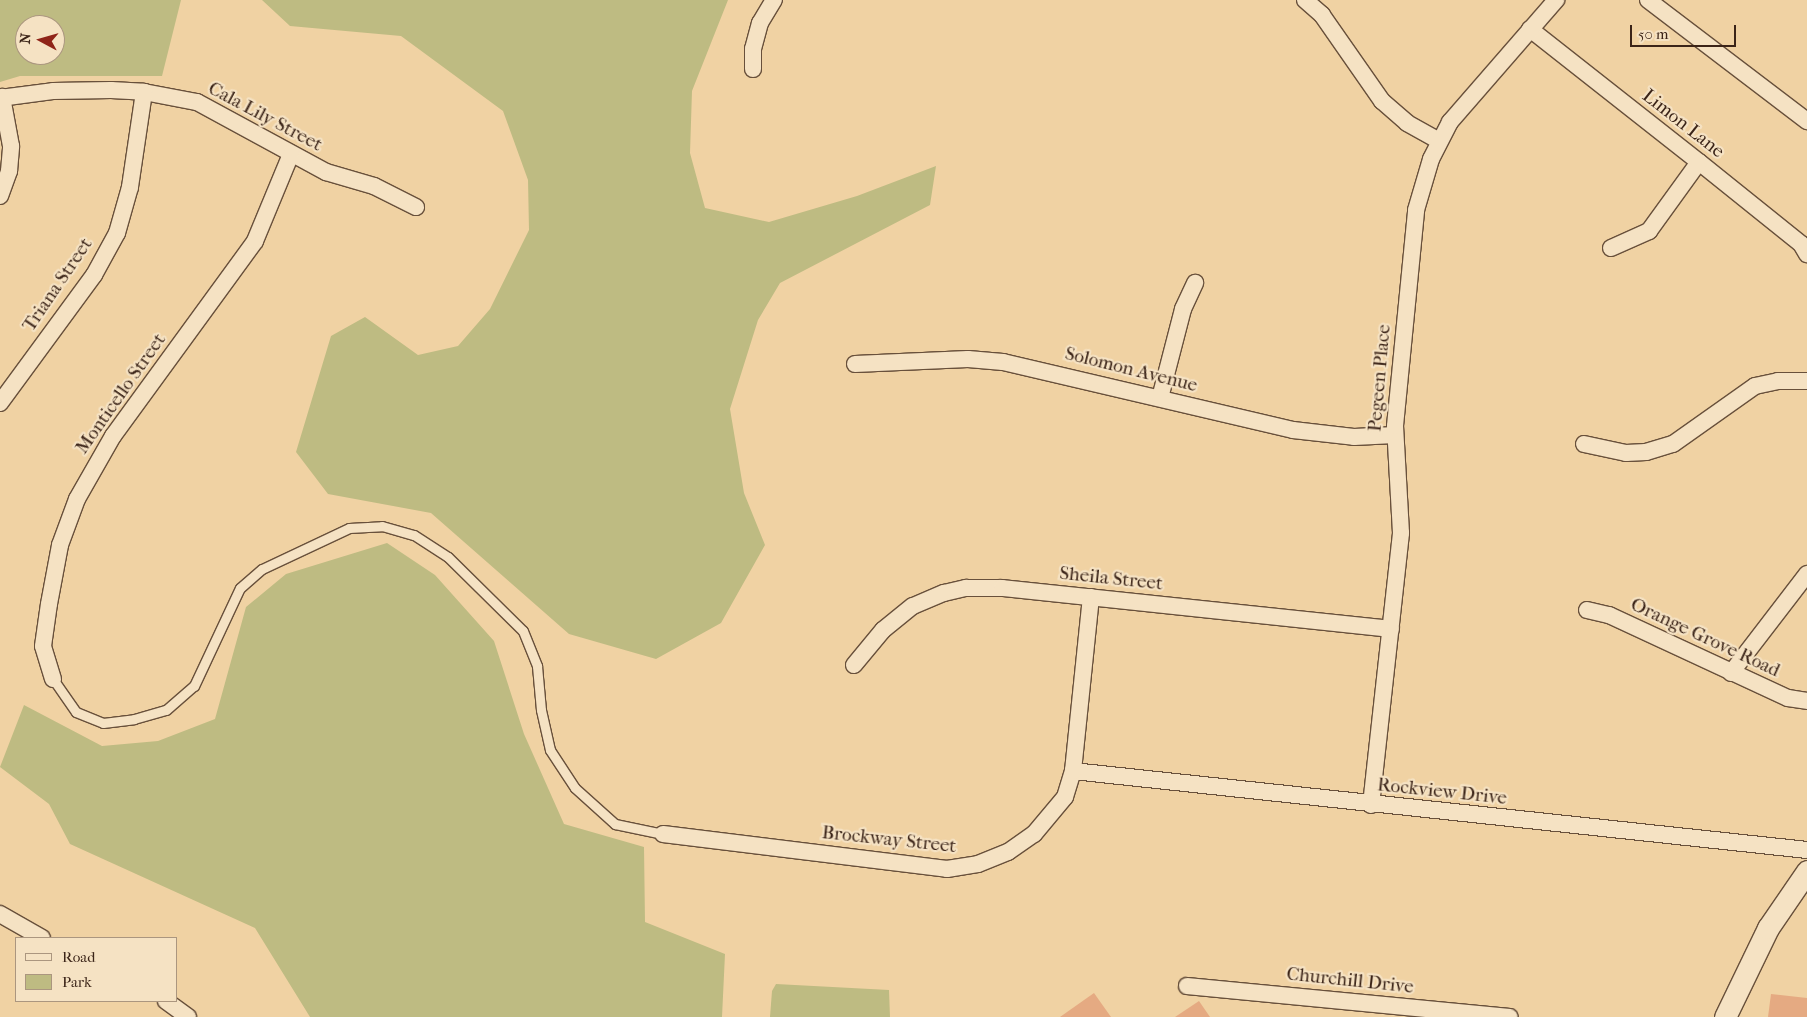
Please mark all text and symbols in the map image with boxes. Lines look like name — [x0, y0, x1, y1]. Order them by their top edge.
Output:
north arrow — [15, 15, 65, 65]
scale bar — [1632, 15, 1738, 47]
text: 50 m — [1638, 25, 1668, 43]
text: N — [17, 32, 35, 45]
street label: Cala Lily Street — [204, 77, 326, 157]
street label: Limon Lane — [1637, 85, 1729, 163]
street label: Triana Street — [18, 234, 98, 336]
street label: Pegeen Place — [1364, 323, 1396, 433]
street label: Monticello Street — [71, 329, 171, 459]
street label: Solomon Avenue — [1062, 343, 1200, 397]
street label: Sheila Street — [1058, 562, 1164, 596]
street label: Orange Grove Road — [1627, 593, 1783, 683]
street label: Rockview Drive — [1376, 774, 1508, 810]
street label: Brockway Street — [821, 822, 957, 858]
legend — [15, 937, 178, 1002]
text: Road — [62, 948, 95, 966]
street label: Churchill Drive — [1285, 963, 1415, 999]
text: Park — [62, 973, 92, 991]

